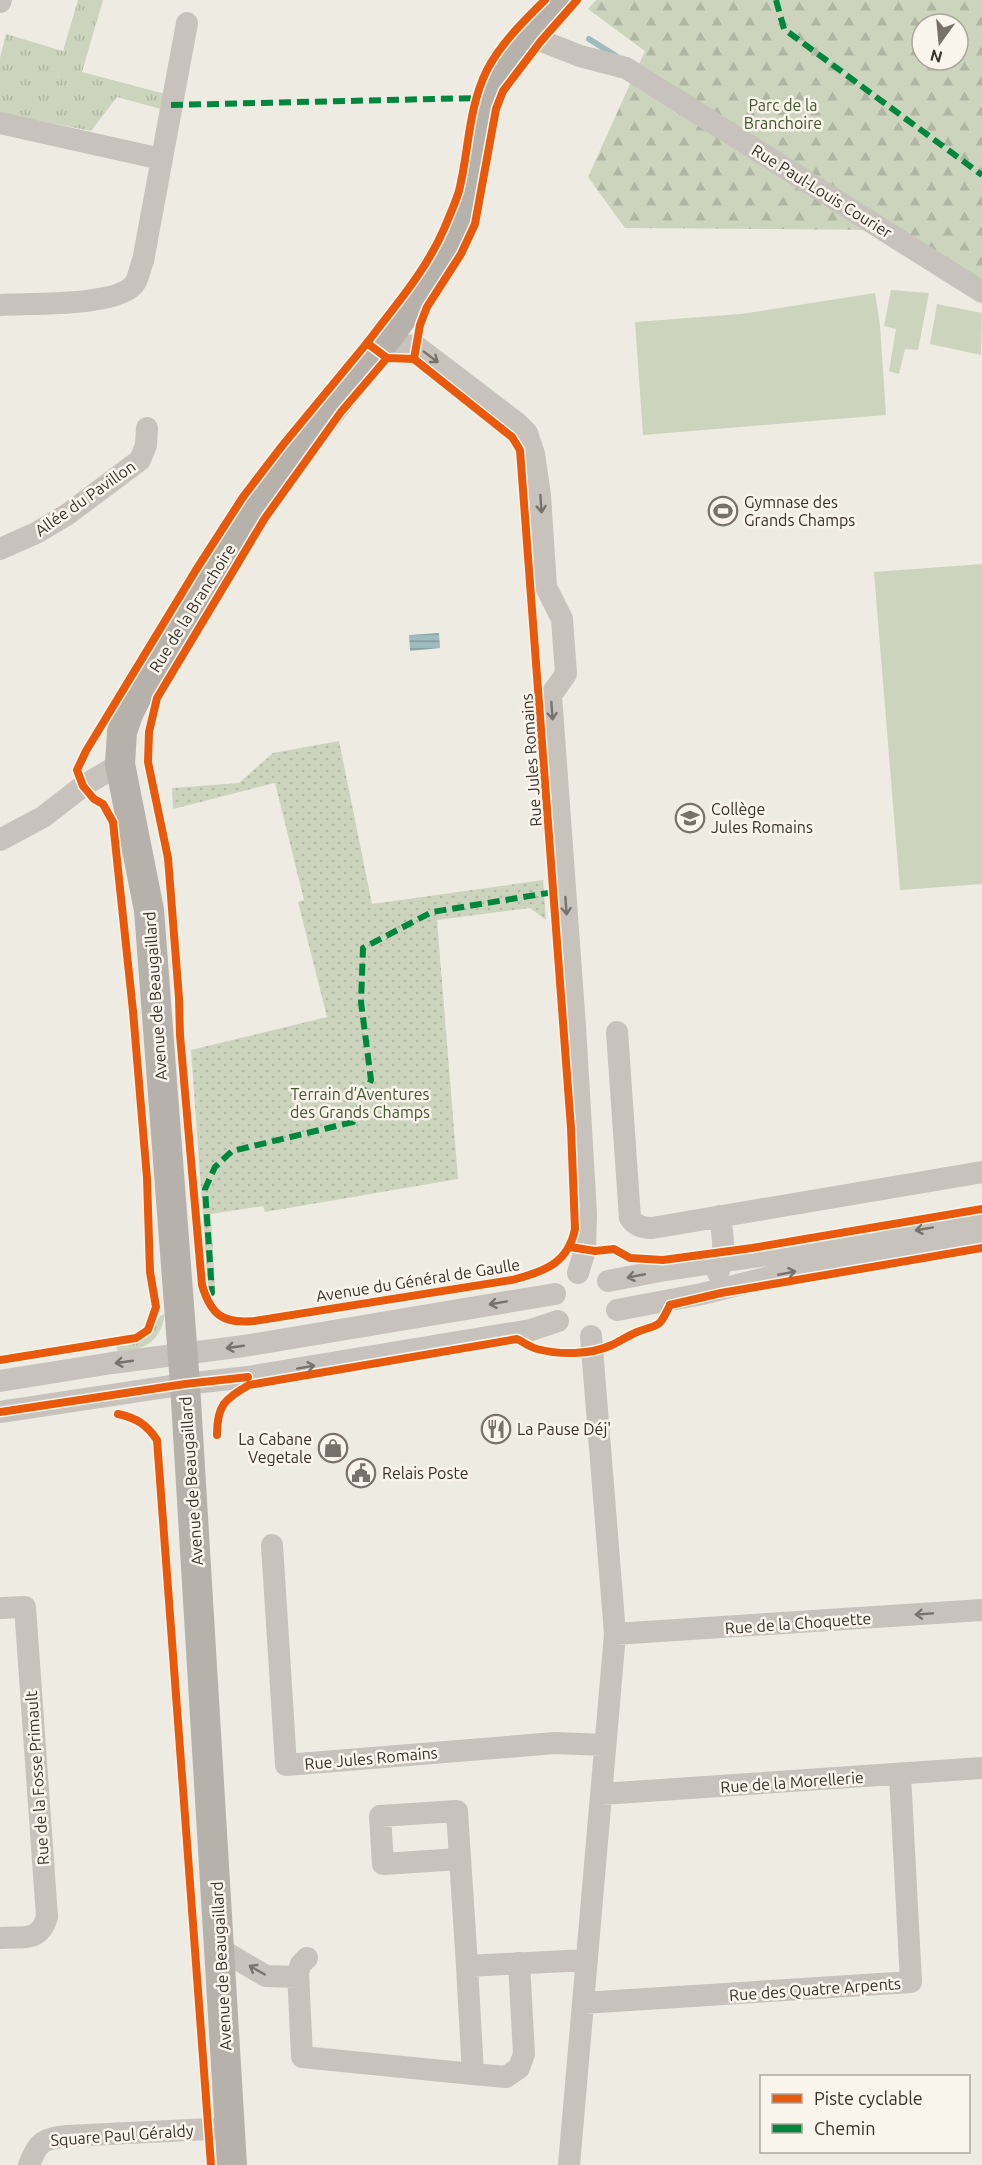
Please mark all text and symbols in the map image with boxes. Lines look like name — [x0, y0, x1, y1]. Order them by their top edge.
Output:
north arrow — [910, 12, 970, 72]
text: N — [928, 46, 944, 67]
park label: Parc de la Branchoire — [744, 96, 822, 132]
street label: Rue Paul-Louis Courier — [749, 141, 895, 241]
one-way arrow — [423, 350, 439, 363]
street label: Allée du Pavillon — [31, 457, 139, 539]
one-way arrow — [535, 493, 546, 513]
place label: Gymnase des Grands Champs — [744, 493, 855, 529]
sports icon: Gymnase des Grands Champs — [707, 495, 739, 527]
street label: Rue de la Branchoire — [145, 541, 239, 675]
street label: Rue Jules Romains — [517, 693, 545, 827]
one-way arrow — [547, 701, 558, 721]
place label: Collège Jules Romains — [711, 800, 813, 836]
school or university icon: Collège Jules Romains — [674, 802, 706, 834]
one-way arrow — [561, 895, 572, 915]
street label: Avenue de Beaugaillard — [140, 911, 170, 1081]
park label: Terrain d’Aventures des Grands Champs — [290, 1085, 430, 1121]
one-way arrow — [915, 1224, 935, 1235]
street label: Avenue du Général de Gaulle — [315, 1255, 521, 1305]
one-way arrow — [777, 1267, 797, 1278]
one-way arrow — [627, 1271, 647, 1282]
one-way arrow — [488, 1298, 508, 1309]
one-way arrow — [225, 1342, 245, 1353]
one-way arrow — [114, 1356, 134, 1367]
one-way arrow — [295, 1362, 315, 1373]
street label: Avenue de Beaugaillard — [176, 1396, 206, 1566]
restaurant icon: La Pause Déj' — [480, 1413, 512, 1445]
place label: La Pause Déj' — [517, 1420, 611, 1438]
place label: La Cabane Vegetale — [238, 1430, 312, 1466]
shop icon: La Cabane Vegetale — [317, 1432, 349, 1464]
public building icon: Relais Poste — [345, 1457, 377, 1489]
place label: Relais Poste — [382, 1464, 469, 1482]
street label: Rue de la Choquette — [724, 1609, 872, 1637]
one-way arrow — [914, 1609, 934, 1620]
street label: Rue de la Fosse Primault — [22, 1689, 52, 1866]
street label: Rue Jules Romains — [304, 1743, 438, 1773]
street label: Rue de la Morellerie — [720, 1768, 864, 1796]
street label: Avenue de Beaugaillard — [208, 1881, 234, 2051]
one-way arrow — [249, 1964, 266, 1976]
street label: Rue des Quatre Arpents — [729, 1974, 901, 2004]
legend — [760, 2075, 970, 2153]
text: Piste cyclable — [814, 2088, 923, 2108]
text: Chemin — [814, 2118, 875, 2138]
street label: Square Paul Géraldy — [50, 2121, 194, 2149]

